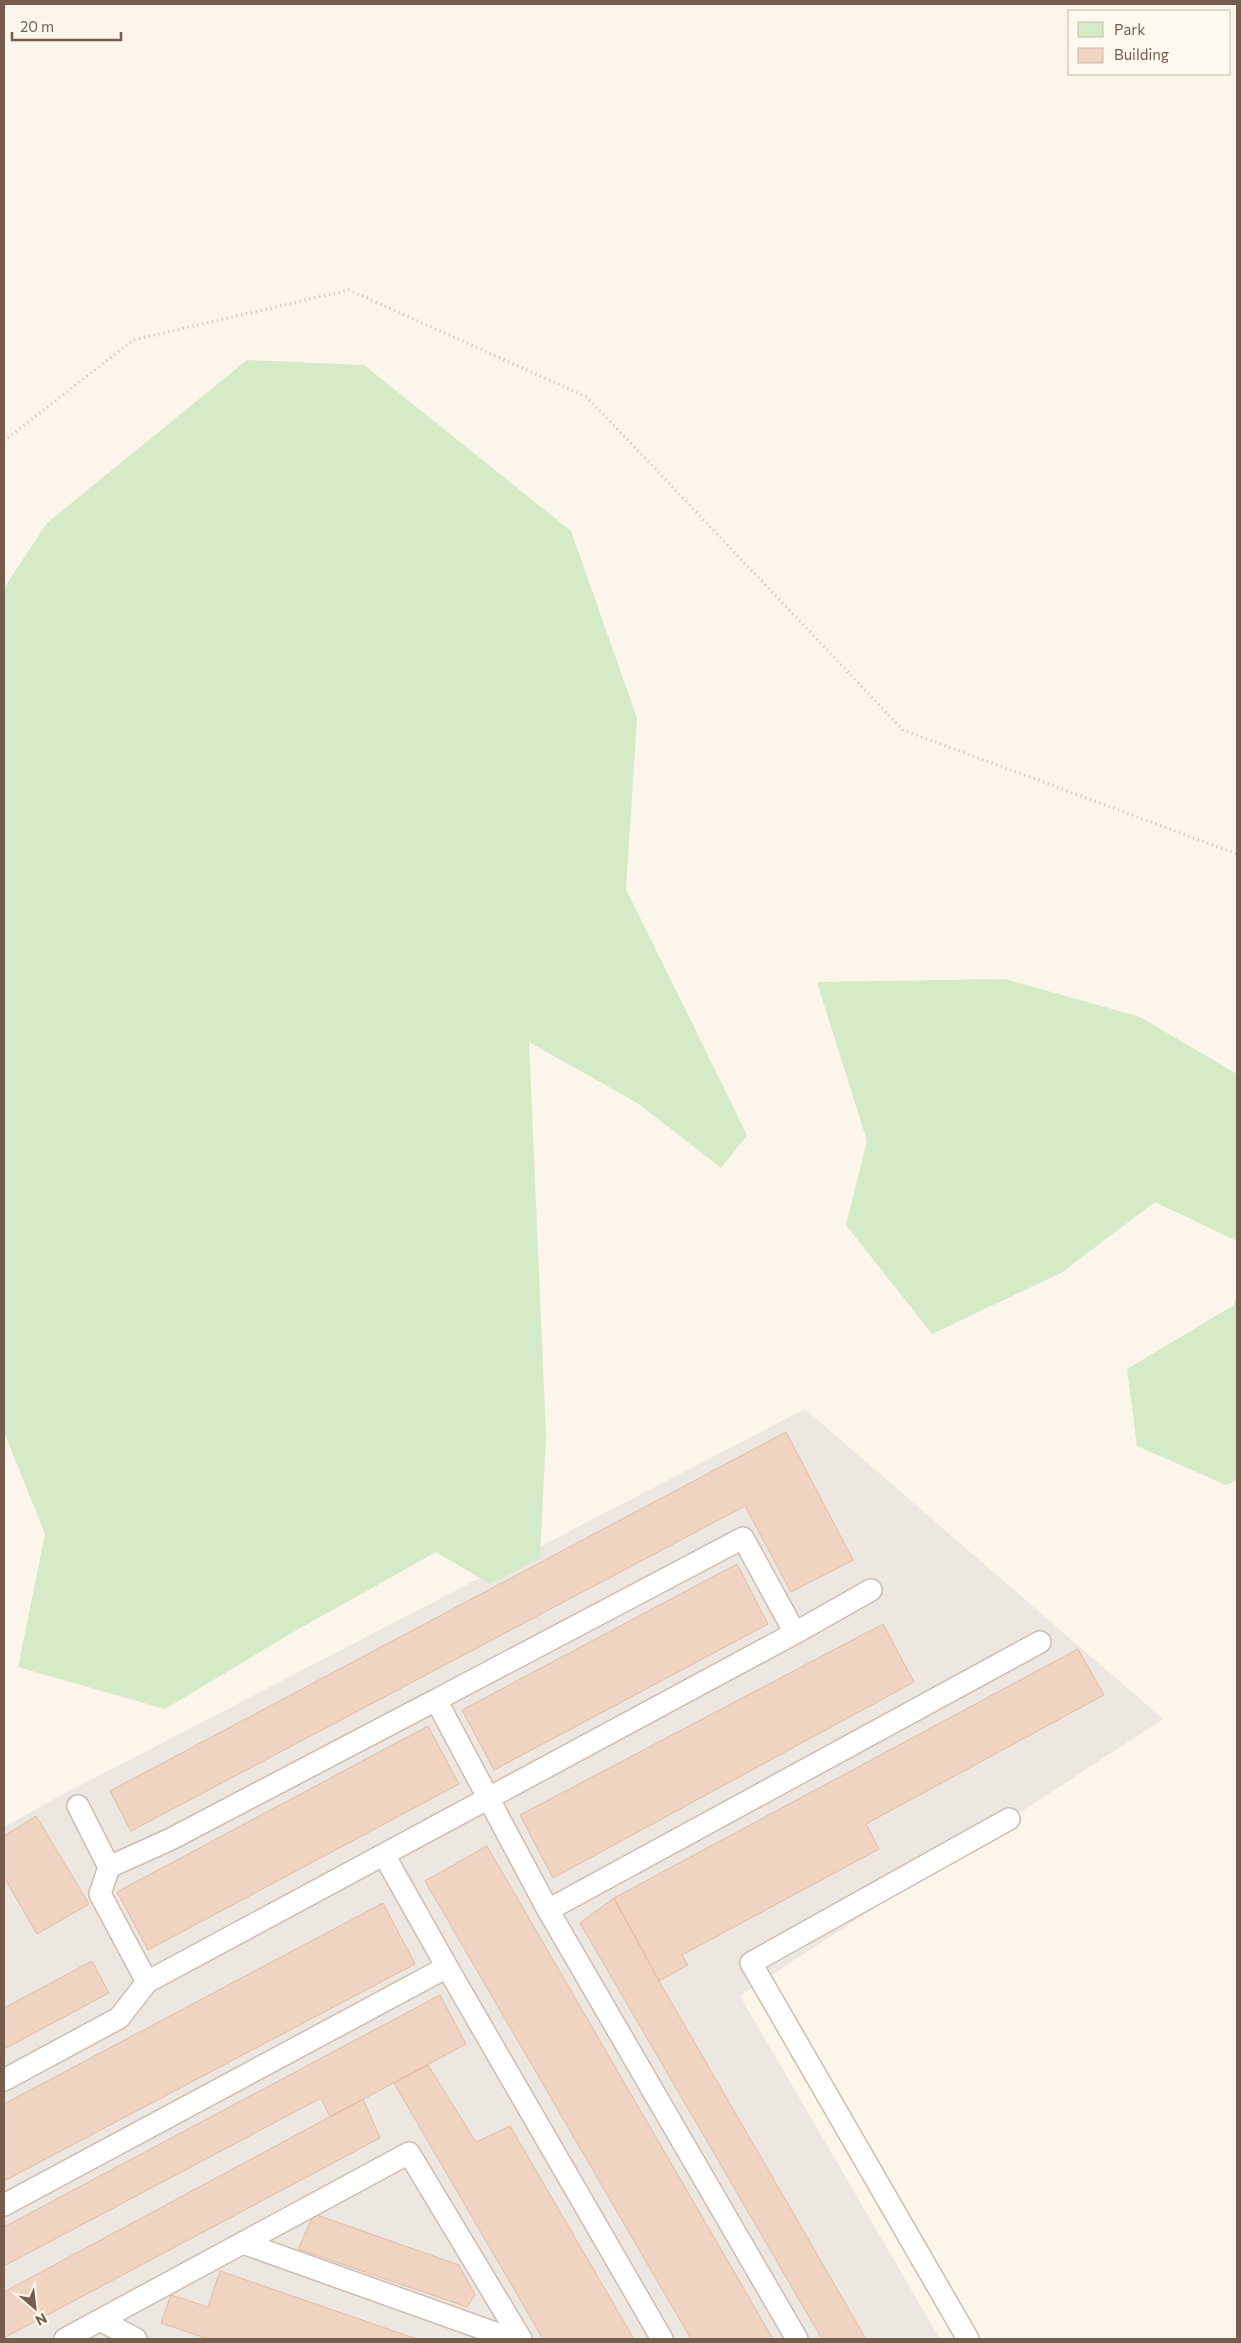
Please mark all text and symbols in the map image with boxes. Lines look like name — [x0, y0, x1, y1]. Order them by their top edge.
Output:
scale bar — [12, 10, 121, 42]
legend — [1068, 10, 1231, 75]
text: 20 m — [20, 17, 54, 35]
text: Park — [1114, 20, 1145, 38]
text: Building — [1114, 45, 1169, 63]
north arrow — [10, 2283, 60, 2333]
text: N — [33, 2310, 50, 2330]

